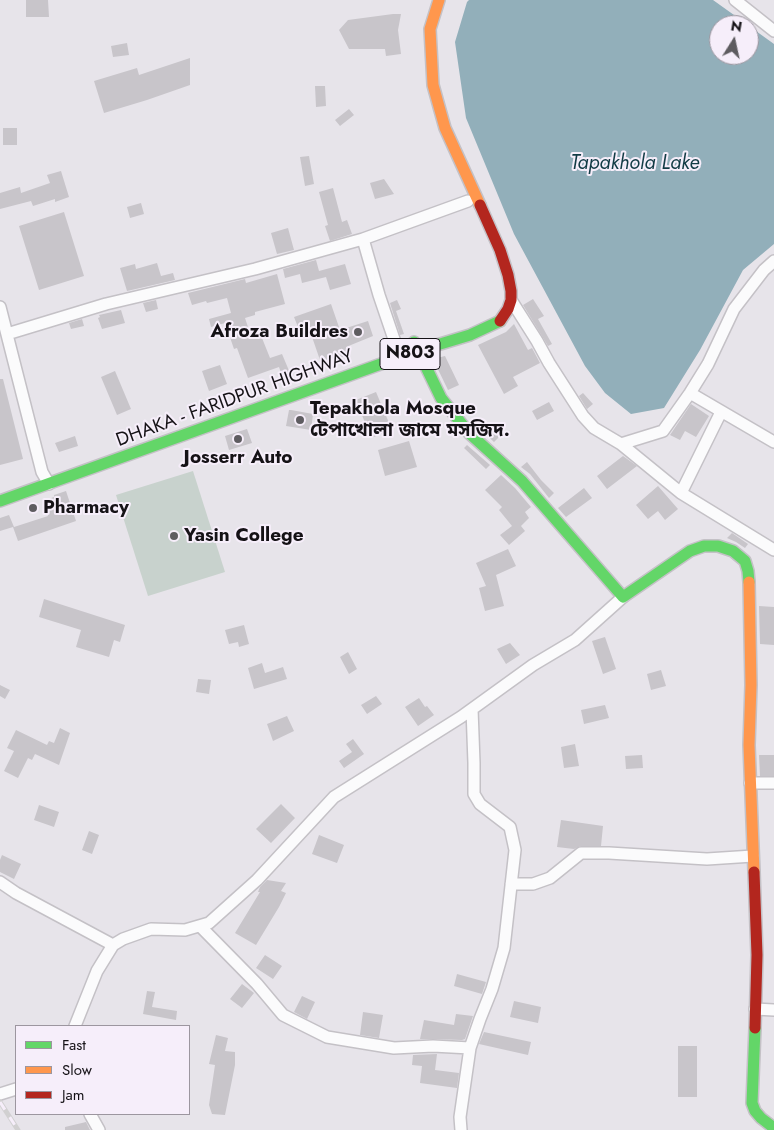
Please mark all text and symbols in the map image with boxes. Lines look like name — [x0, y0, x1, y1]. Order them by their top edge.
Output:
north arrow — [709, 15, 759, 65]
text: N — [729, 15, 744, 37]
water label: Tapakhola Lake — [570, 152, 700, 176]
place label: Afroza Buildres — [210, 321, 348, 343]
marker: Afroza Buildres — [352, 326, 364, 338]
road number: N803 — [380, 338, 440, 369]
street label: DHAKA - FARIDPUR HIGHWAY — [113, 345, 357, 453]
place label: Tepakhola Mosque টেপাখোলা জামে মসজিদ. — [310, 398, 510, 442]
marker: Tepakhola Mosque টেপাখোলা জামে মসজিদ. — [294, 414, 306, 426]
marker: Josserr Auto — [232, 433, 244, 445]
place label: Josserr Auto — [184, 447, 292, 469]
place label: Pharmacy — [43, 497, 129, 519]
marker: Pharmacy — [27, 502, 39, 514]
place label: Yasin College — [184, 525, 304, 547]
marker: Yasin College — [168, 530, 180, 542]
legend — [15, 1025, 190, 1115]
text: Fast — [62, 1034, 86, 1056]
text: Slow — [62, 1059, 92, 1081]
text: Jam — [62, 1084, 85, 1106]

